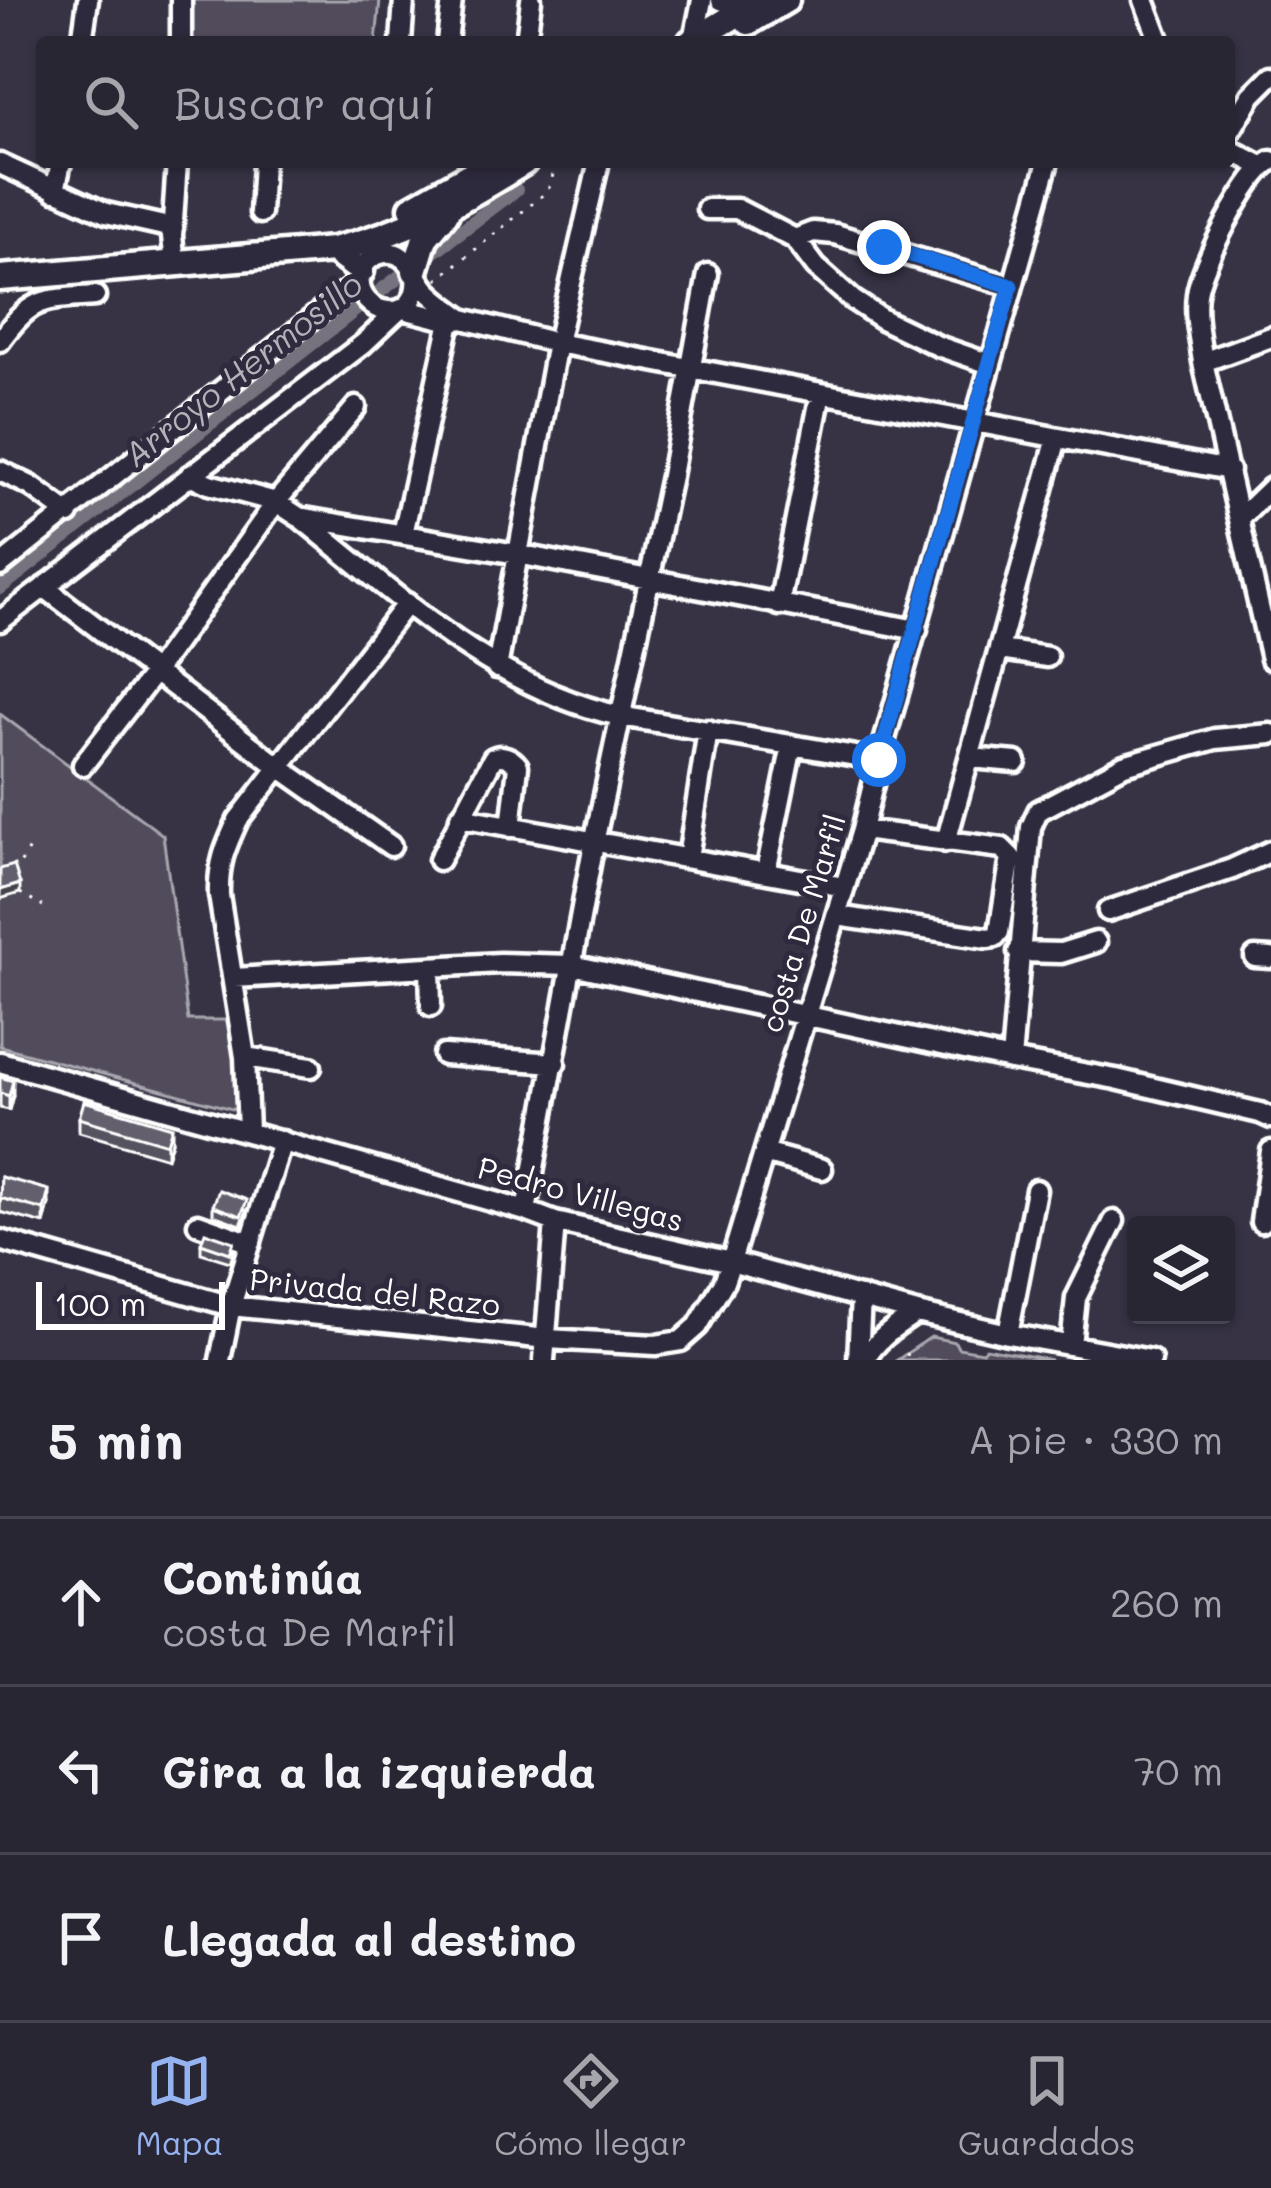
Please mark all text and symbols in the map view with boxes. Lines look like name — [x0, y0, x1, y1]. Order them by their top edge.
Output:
search box — [36, 36, 1235, 168]
icon: search — [78, 69, 144, 135]
text: Buscar aquí — [174, 73, 436, 131]
route end — [857, 220, 911, 274]
water label: Arroyo Hermosillo — [114, 261, 371, 475]
route start — [852, 733, 906, 787]
street label: costa De Marfil — [750, 809, 854, 1037]
street label: Pedro Villegas — [474, 1146, 688, 1240]
map controls — [1127, 1216, 1235, 1324]
button: layers — [1127, 1216, 1235, 1324]
street label: Privada del Razo — [248, 1258, 502, 1324]
scale bar — [36, 1276, 225, 1329]
text: 100 m — [54, 1281, 146, 1324]
text: 5 min — [48, 1405, 183, 1472]
text: A pie · 330 m — [968, 1413, 1223, 1464]
text: Continúa — [162, 1547, 363, 1605]
icon: ahead — [48, 1569, 114, 1635]
text: 260 m — [1110, 1576, 1223, 1627]
text: costa De Marfil — [162, 1605, 456, 1656]
icon: left — [48, 1737, 114, 1803]
text: Gira a la izquierda — [162, 1741, 596, 1799]
text: 70 m — [1134, 1744, 1223, 1795]
icon: arrive — [48, 1905, 114, 1971]
text: Llegada al destino — [162, 1909, 576, 1967]
tab: Mapa — [135, 2048, 223, 2163]
tab: Cómo llegar — [494, 2048, 687, 2163]
tab: Guardados — [958, 2048, 1136, 2163]

